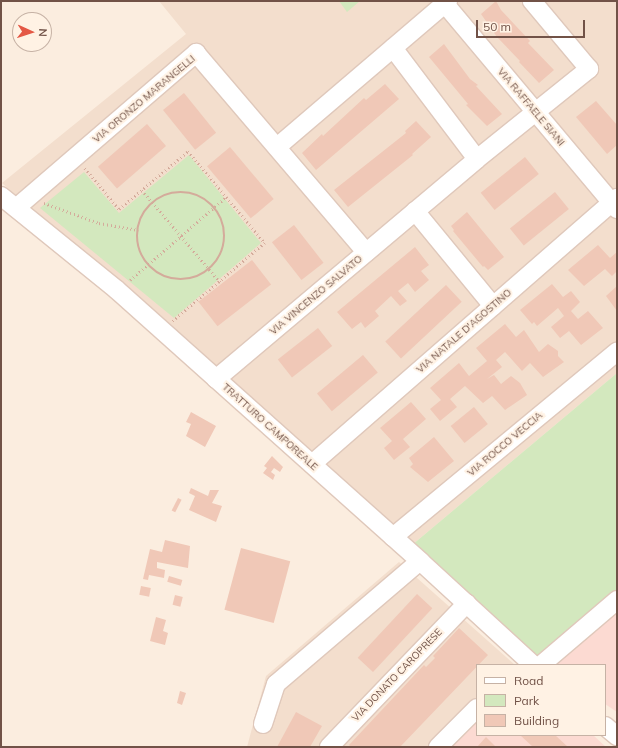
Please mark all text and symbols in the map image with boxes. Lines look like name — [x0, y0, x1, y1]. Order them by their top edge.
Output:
north arrow — [12, 12, 52, 52]
scale bar — [478, 12, 587, 38]
text: 50 m — [483, 19, 511, 34]
text: N — [36, 28, 50, 37]
street label: VIA ORONZO MARANGELLI — [90, 53, 198, 145]
street label: VIA RAFFAELE SIANI — [495, 66, 567, 148]
street label: VIA VINCENZO SALVATO — [267, 253, 365, 337]
street label: VIA NATALE D'AGOSTINO — [414, 286, 514, 376]
street label: TRATTURO CAMPOREALE — [220, 381, 320, 473]
street label: VIA ROCCO VECCIA — [465, 409, 545, 479]
street label: VIA DONATO CAROPRESE — [349, 626, 445, 724]
legend — [476, 664, 606, 736]
text: Road — [514, 673, 543, 688]
text: Park — [514, 693, 539, 708]
text: Building — [514, 713, 559, 728]

